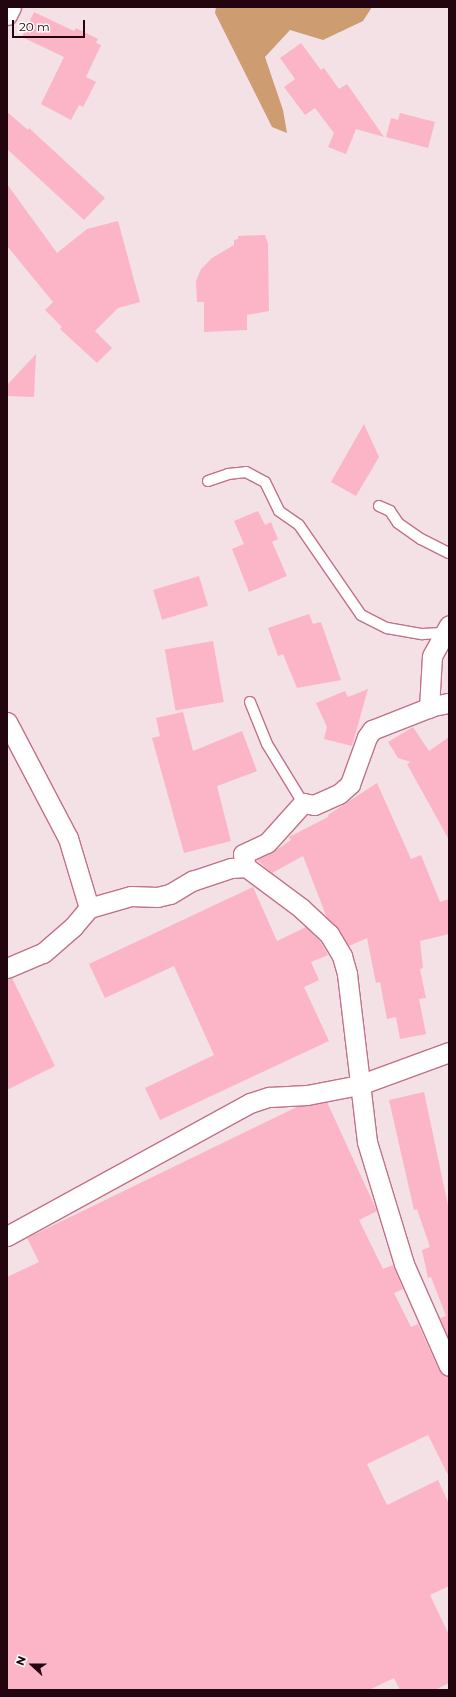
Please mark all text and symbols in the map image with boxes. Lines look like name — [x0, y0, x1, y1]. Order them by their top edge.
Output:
scale bar — [14, 12, 87, 38]
text: 20 m — [19, 19, 50, 34]
north arrow — [12, 1645, 52, 1685]
text: N — [13, 1654, 29, 1667]

